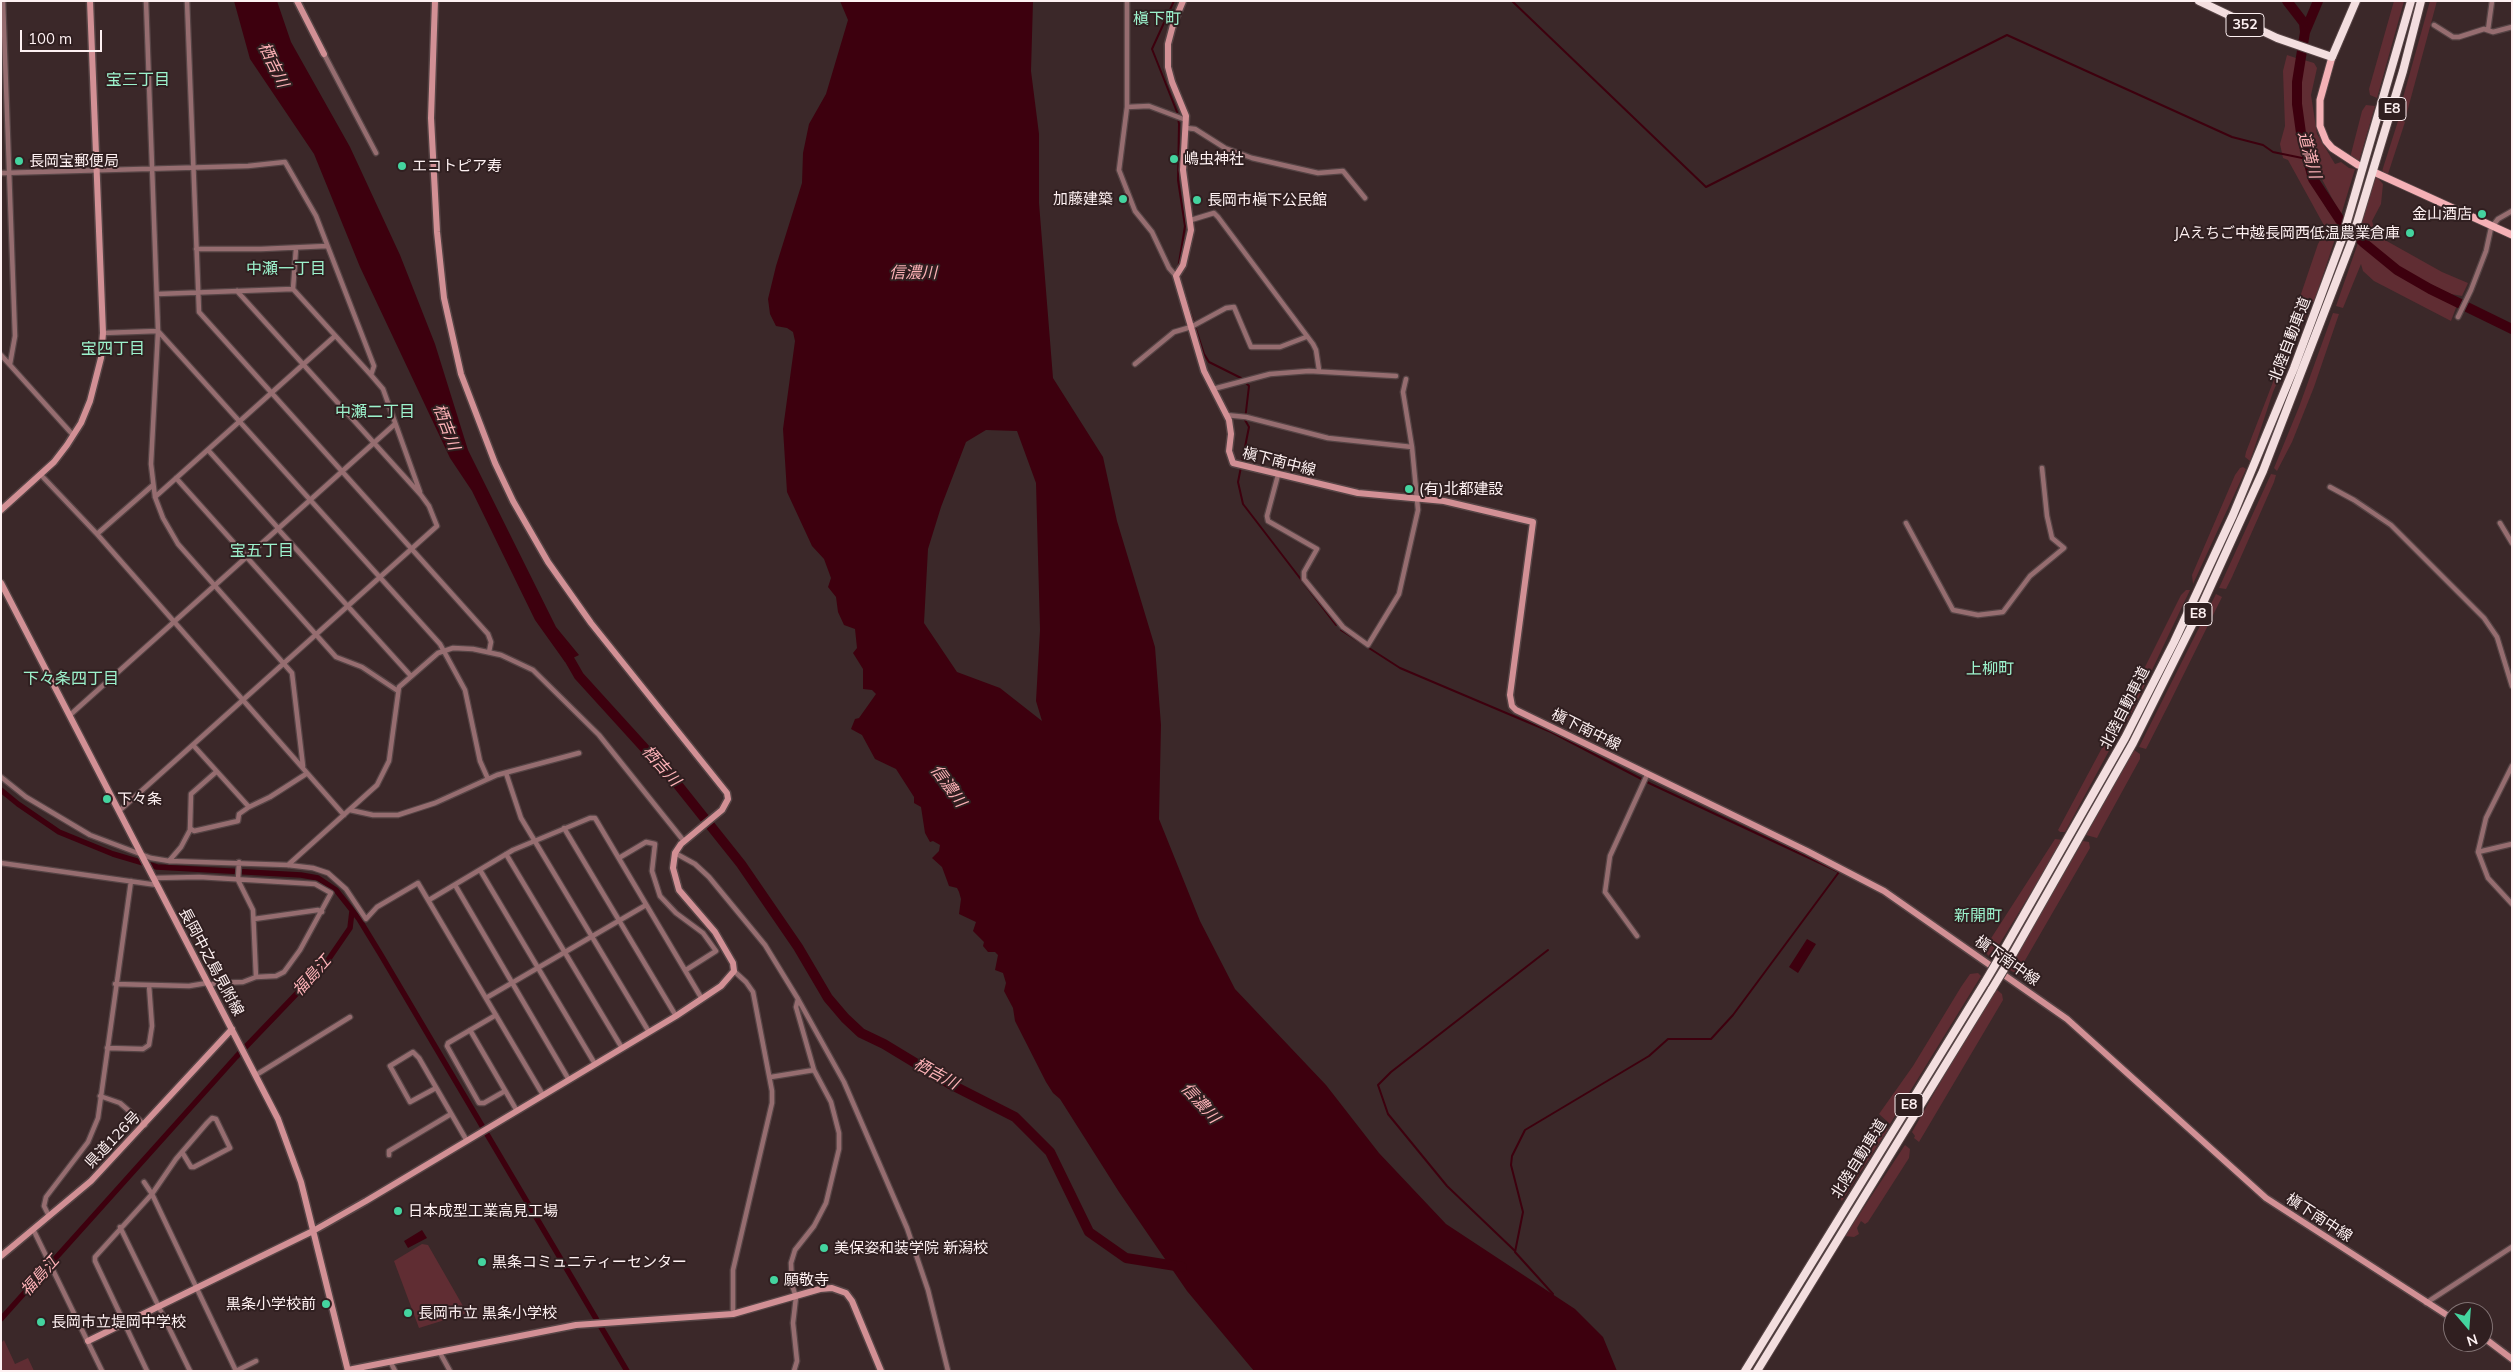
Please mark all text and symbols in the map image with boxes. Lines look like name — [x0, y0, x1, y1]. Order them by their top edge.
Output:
district label: 槇下町 — [1133, 9, 1181, 29]
road number: 352 — [2226, 14, 2264, 36]
scale bar — [22, 20, 105, 52]
text: 100 m — [28, 29, 72, 48]
water label: 栖吉川 — [254, 39, 292, 91]
district label: 宝三丁目 — [106, 70, 170, 90]
road number: E8 — [2378, 98, 2406, 120]
water label: 道満川 — [2294, 129, 2324, 181]
place label: 嶋虫神社 — [1184, 150, 1244, 168]
place label: 長岡宝郵便局 — [29, 152, 119, 170]
marker: 嶋虫神社 — [1168, 153, 1180, 165]
marker: 長岡宝郵便局 — [13, 155, 25, 167]
place label: エコトピア寿 — [412, 157, 502, 175]
marker: エコトピア寿 — [396, 160, 408, 172]
place label: 加藤建築 — [1053, 190, 1113, 208]
place label: 長岡市槇下公民館 — [1207, 191, 1327, 209]
marker: 加藤建築 — [1117, 193, 1129, 205]
marker: 長岡市槇下公民館 — [1191, 194, 1203, 206]
place label: 金山酒店 — [2412, 205, 2472, 223]
marker: 金山酒店 — [2476, 208, 2488, 220]
place label: JAえちご中越長岡西低温農業倉庫 — [2174, 224, 2400, 242]
marker: JAえちご中越長岡西低温農業倉庫 — [2404, 227, 2416, 239]
district label: 中瀬一丁目 — [246, 259, 326, 279]
water label: 信濃川 — [889, 263, 937, 283]
street label: 北陸自動車道 — [2265, 295, 2315, 385]
district label: 宝四丁目 — [81, 339, 145, 359]
water label: 栖吉川 — [428, 401, 464, 453]
district label: 中瀬二丁目 — [335, 402, 415, 422]
street label: 槇下南中線 — [1240, 444, 1318, 480]
place label: (有)北都建設 — [1419, 480, 1504, 498]
marker: (有)北都建設 — [1403, 483, 1415, 495]
district label: 宝五丁目 — [230, 541, 294, 561]
road number: E8 — [2184, 602, 2212, 626]
district label: 上柳町 — [1966, 659, 2014, 679]
street label: 北陸自動車道 — [2097, 664, 2153, 752]
district label: 下々条四丁目 — [23, 669, 119, 689]
street label: 槇下南中線 — [1548, 705, 1624, 755]
water label: 栖吉川 — [638, 742, 684, 790]
water label: 信濃川 — [926, 761, 970, 811]
place label: 下々条 — [117, 790, 162, 808]
marker: 下々条 — [101, 793, 113, 805]
street label: 長岡中之島見附線 — [175, 905, 247, 1019]
district label: 新開町 — [1954, 906, 2002, 926]
street label: 槇下南中線 — [1971, 932, 2043, 990]
water label: 福島江 — [289, 952, 335, 1000]
water label: 栖吉川 — [910, 1054, 962, 1094]
water label: 信濃川 — [1177, 1079, 1223, 1127]
road number: E8 — [1895, 1094, 1923, 1116]
street label: 県道126号 — [82, 1108, 144, 1172]
street label: 北陸自動車道 — [1828, 1116, 1890, 1202]
street label: 槇下南中線 — [2283, 1190, 2355, 1246]
place label: 日本成型工業高見工場 — [408, 1202, 558, 1220]
marker: 日本成型工業高見工場 — [392, 1205, 404, 1217]
place label: 美保姿和装学院 新潟校 — [834, 1239, 988, 1257]
marker: 美保姿和装学院 新潟校 — [818, 1242, 830, 1254]
water label: 福島江 — [17, 1252, 63, 1300]
place label: 黒条コミュニティーセンター — [492, 1253, 687, 1271]
marker: 黒条コミュニティーセンター — [476, 1256, 488, 1268]
place label: 願敬寺 — [784, 1271, 829, 1289]
marker: 願敬寺 — [768, 1274, 780, 1286]
place label: 黒条小学校前 — [226, 1295, 316, 1313]
marker: 黒条小学校前 — [320, 1298, 332, 1310]
north arrow — [2443, 1302, 2493, 1352]
place label: 長岡市立 黒条小学校 — [418, 1304, 557, 1322]
marker: 長岡市立 黒条小学校 — [402, 1307, 414, 1319]
place label: 長岡市立堤岡中学校 — [51, 1313, 186, 1331]
marker: 長岡市立堤岡中学校 — [35, 1316, 47, 1328]
text: N — [2465, 1330, 2480, 1351]

